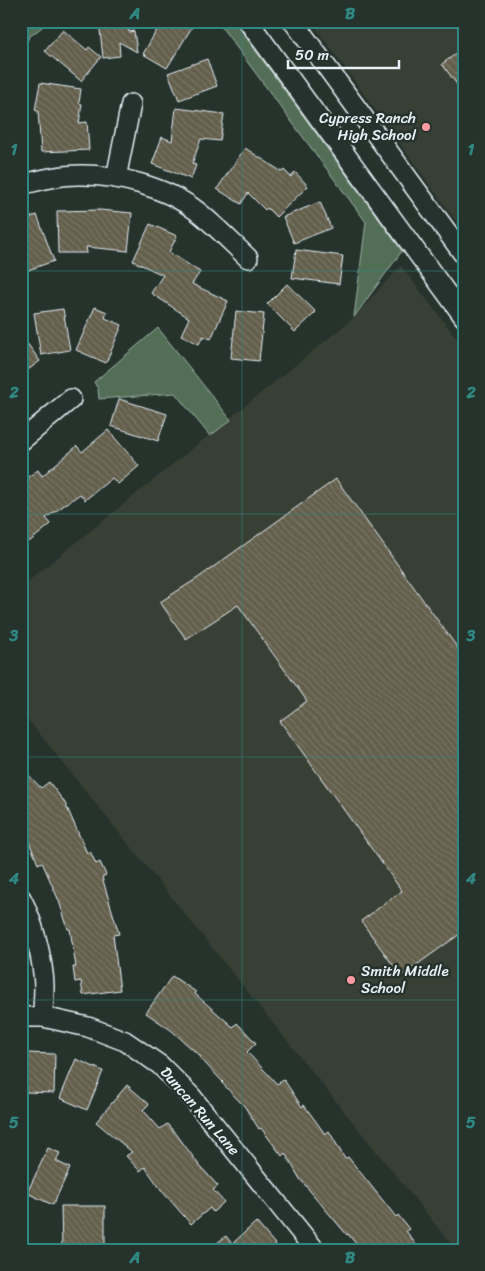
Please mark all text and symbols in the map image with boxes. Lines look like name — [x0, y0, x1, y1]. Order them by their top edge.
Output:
text: A — [129, 0, 140, 28]
text: B — [345, 0, 356, 28]
scale bar — [288, 38, 399, 70]
text: 50 m — [295, 42, 330, 68]
place label: Cypress Ranch High School — [319, 105, 417, 148]
marker: Cypress Ranch High School — [420, 121, 432, 133]
text: 1 — [11, 135, 18, 164]
text: 1 — [468, 135, 475, 164]
text: 2 — [8, 378, 19, 407]
text: 2 — [465, 378, 476, 407]
text: 3 — [9, 621, 19, 650]
text: 3 — [466, 621, 476, 650]
text: 4 — [8, 864, 19, 893]
text: 4 — [465, 864, 476, 893]
place label: Smith Middle School — [361, 958, 449, 1001]
marker: Smith Middle School — [345, 974, 357, 986]
street label: Duncan Run Lane — [154, 1060, 247, 1162]
text: 5 — [9, 1108, 19, 1137]
text: 5 — [466, 1108, 476, 1137]
text: A — [129, 1243, 140, 1271]
text: B — [345, 1243, 356, 1271]

